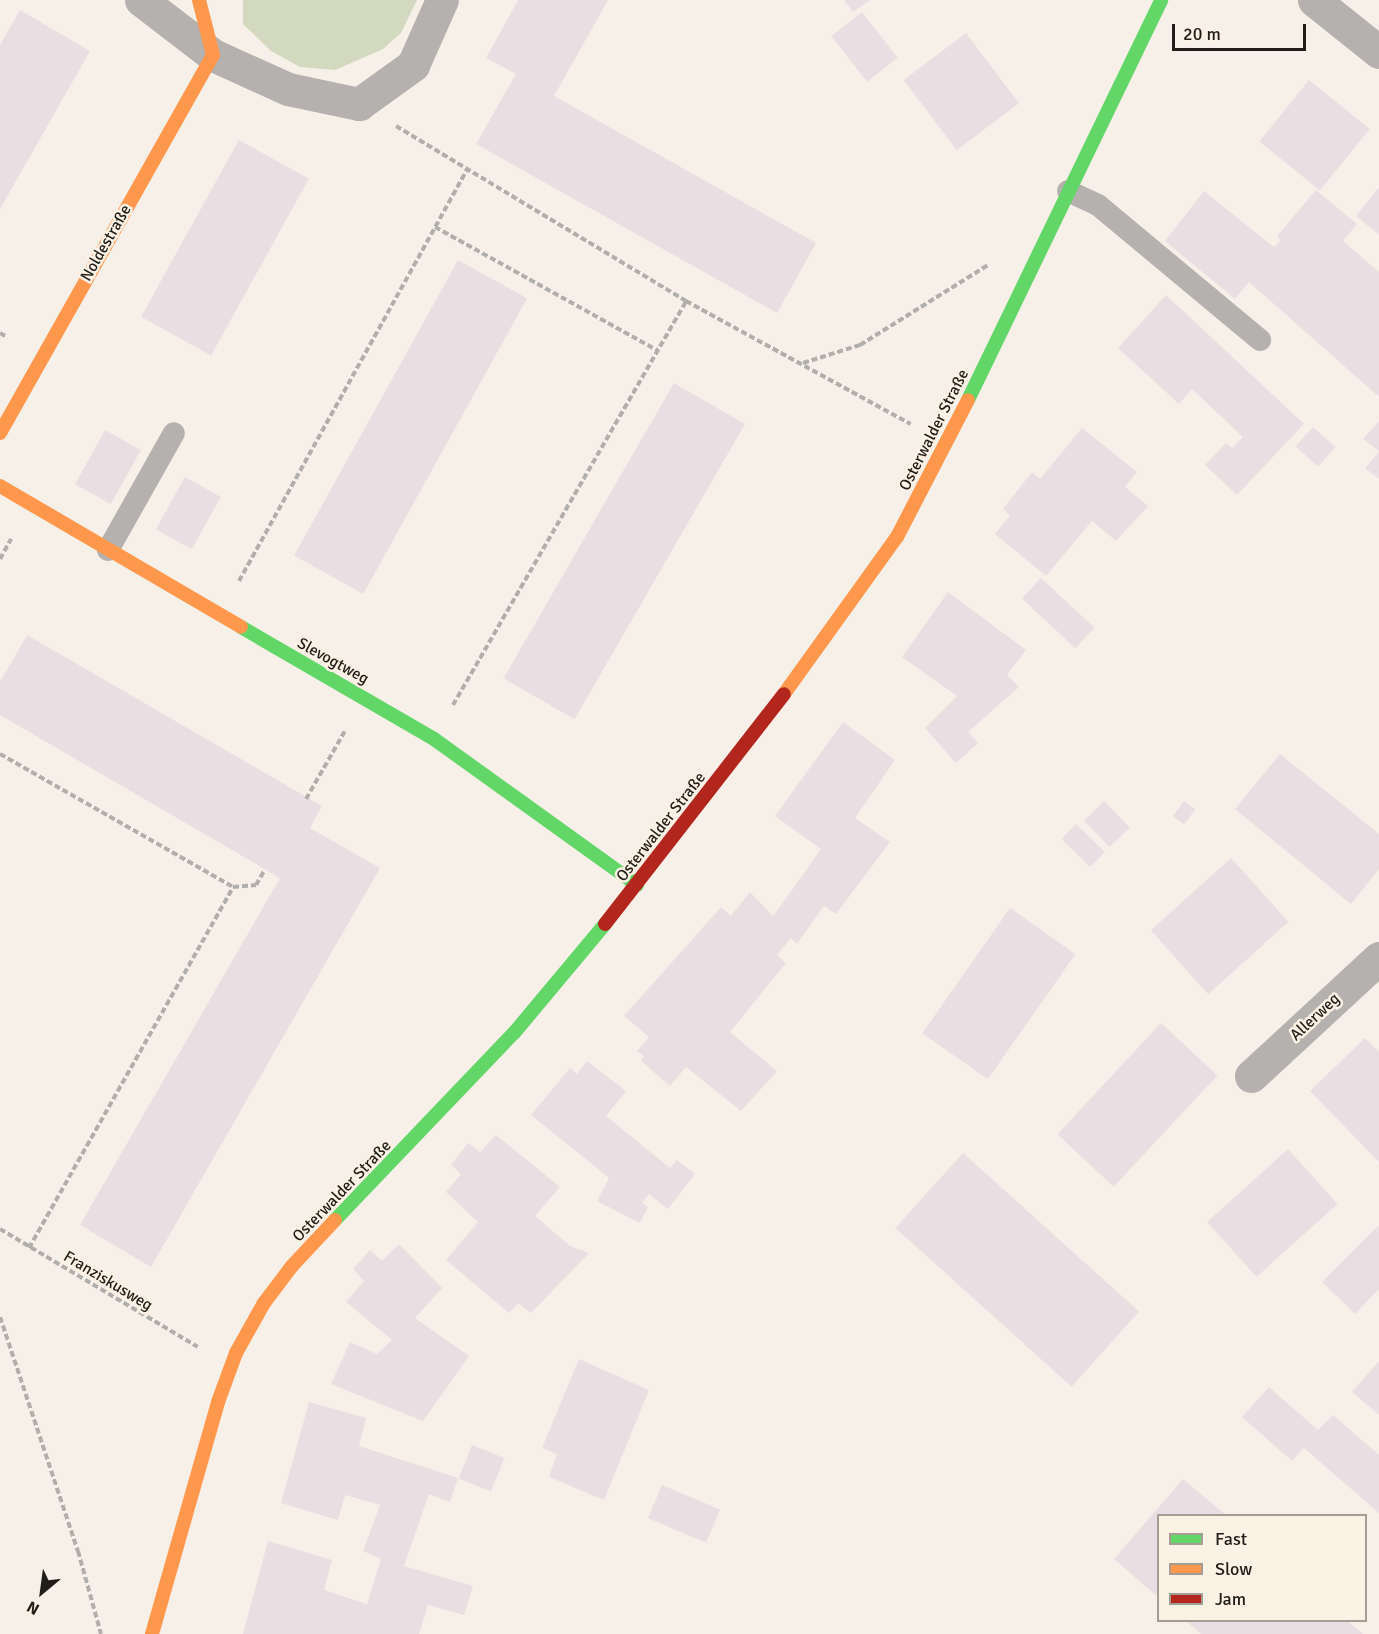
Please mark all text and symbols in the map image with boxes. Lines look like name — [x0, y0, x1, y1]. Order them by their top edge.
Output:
scale bar — [1175, 12, 1308, 50]
text: 20 m — [1183, 23, 1221, 45]
street label: Noldestraße — [76, 201, 136, 285]
street label: Osterwalder Straße — [895, 366, 973, 494]
street label: Slevogtweg — [294, 634, 372, 688]
street label: Osterwalder Straße — [612, 768, 710, 886]
street label: Allerweg — [1286, 989, 1344, 1045]
street label: Osterwalder Straße — [289, 1136, 395, 1246]
street label: Franziskusweg — [60, 1247, 156, 1315]
legend — [1157, 1514, 1367, 1622]
text: Fast — [1215, 1528, 1247, 1550]
text: Slow — [1215, 1558, 1252, 1580]
north arrow — [12, 1562, 72, 1622]
text: Jam — [1215, 1588, 1246, 1610]
text: N — [24, 1596, 43, 1619]

